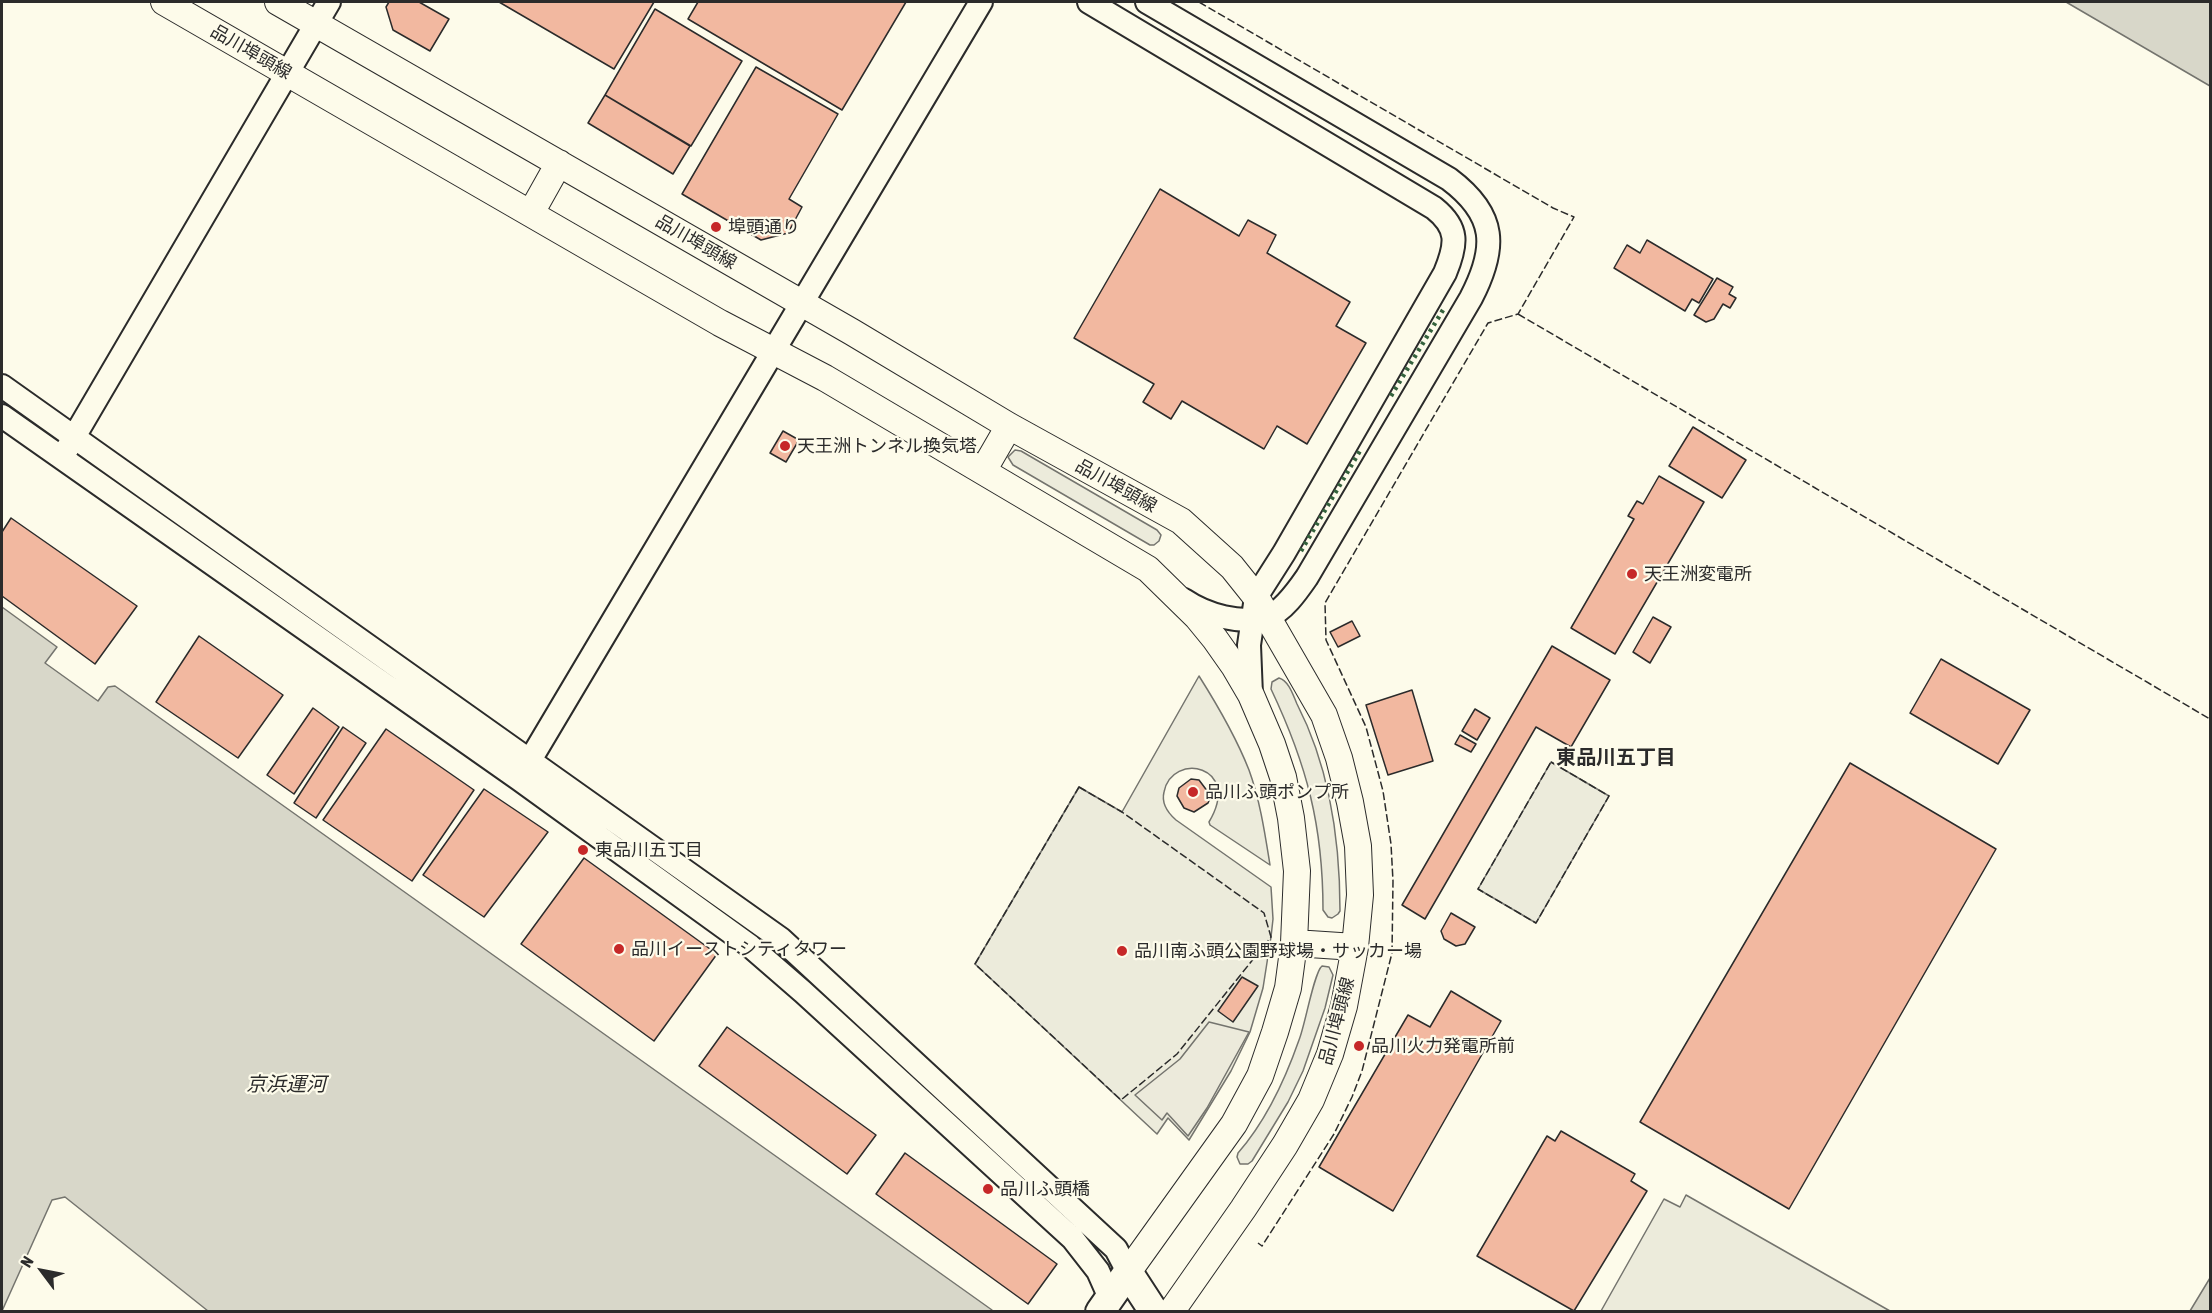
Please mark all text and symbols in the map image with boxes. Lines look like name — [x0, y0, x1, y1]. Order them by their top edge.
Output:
street label: 品川埠頭線 — [207, 20, 295, 84]
street label: 品川埠頭線 — [652, 210, 740, 274]
place label: 埠頭通り — [728, 216, 800, 238]
marker: 埠頭通り — [709, 220, 723, 234]
place label: 天王洲トンネル換気塔 — [797, 435, 977, 457]
marker: 天王洲トンネル換気塔 — [778, 439, 792, 453]
street label: 品川埠頭線 — [1071, 455, 1161, 517]
place label: 天王洲変電所 — [1644, 563, 1752, 585]
marker: 天王洲変電所 — [1625, 567, 1639, 581]
district label: 東品川五丁目 — [1556, 746, 1676, 770]
place label: 品川ふ頭ポンプ所 — [1205, 781, 1349, 803]
marker: 品川ふ頭ポンプ所 — [1186, 785, 1200, 799]
place label: 東品川五丁目 — [595, 839, 703, 861]
marker: 東品川五丁目 — [576, 843, 590, 857]
place label: 品川イーストシティタワー — [631, 938, 847, 960]
place label: 品川南ふ頭公園野球場・サッカー場 — [1134, 940, 1422, 962]
marker: 品川イーストシティタワー — [612, 942, 626, 956]
marker: 品川南ふ頭公園野球場・サッカー場 — [1115, 944, 1129, 958]
street label: 品川埠頭線 — [1315, 975, 1359, 1067]
place label: 品川火力発電所前 — [1371, 1035, 1515, 1057]
marker: 品川火力発電所前 — [1352, 1039, 1366, 1053]
water label: 京浜運河 — [246, 1073, 326, 1097]
place label: 品川ふ頭橋 — [1000, 1178, 1090, 1200]
marker: 品川ふ頭橋 — [981, 1182, 995, 1196]
north arrow — [12, 1241, 72, 1301]
text: N — [17, 1253, 37, 1270]

